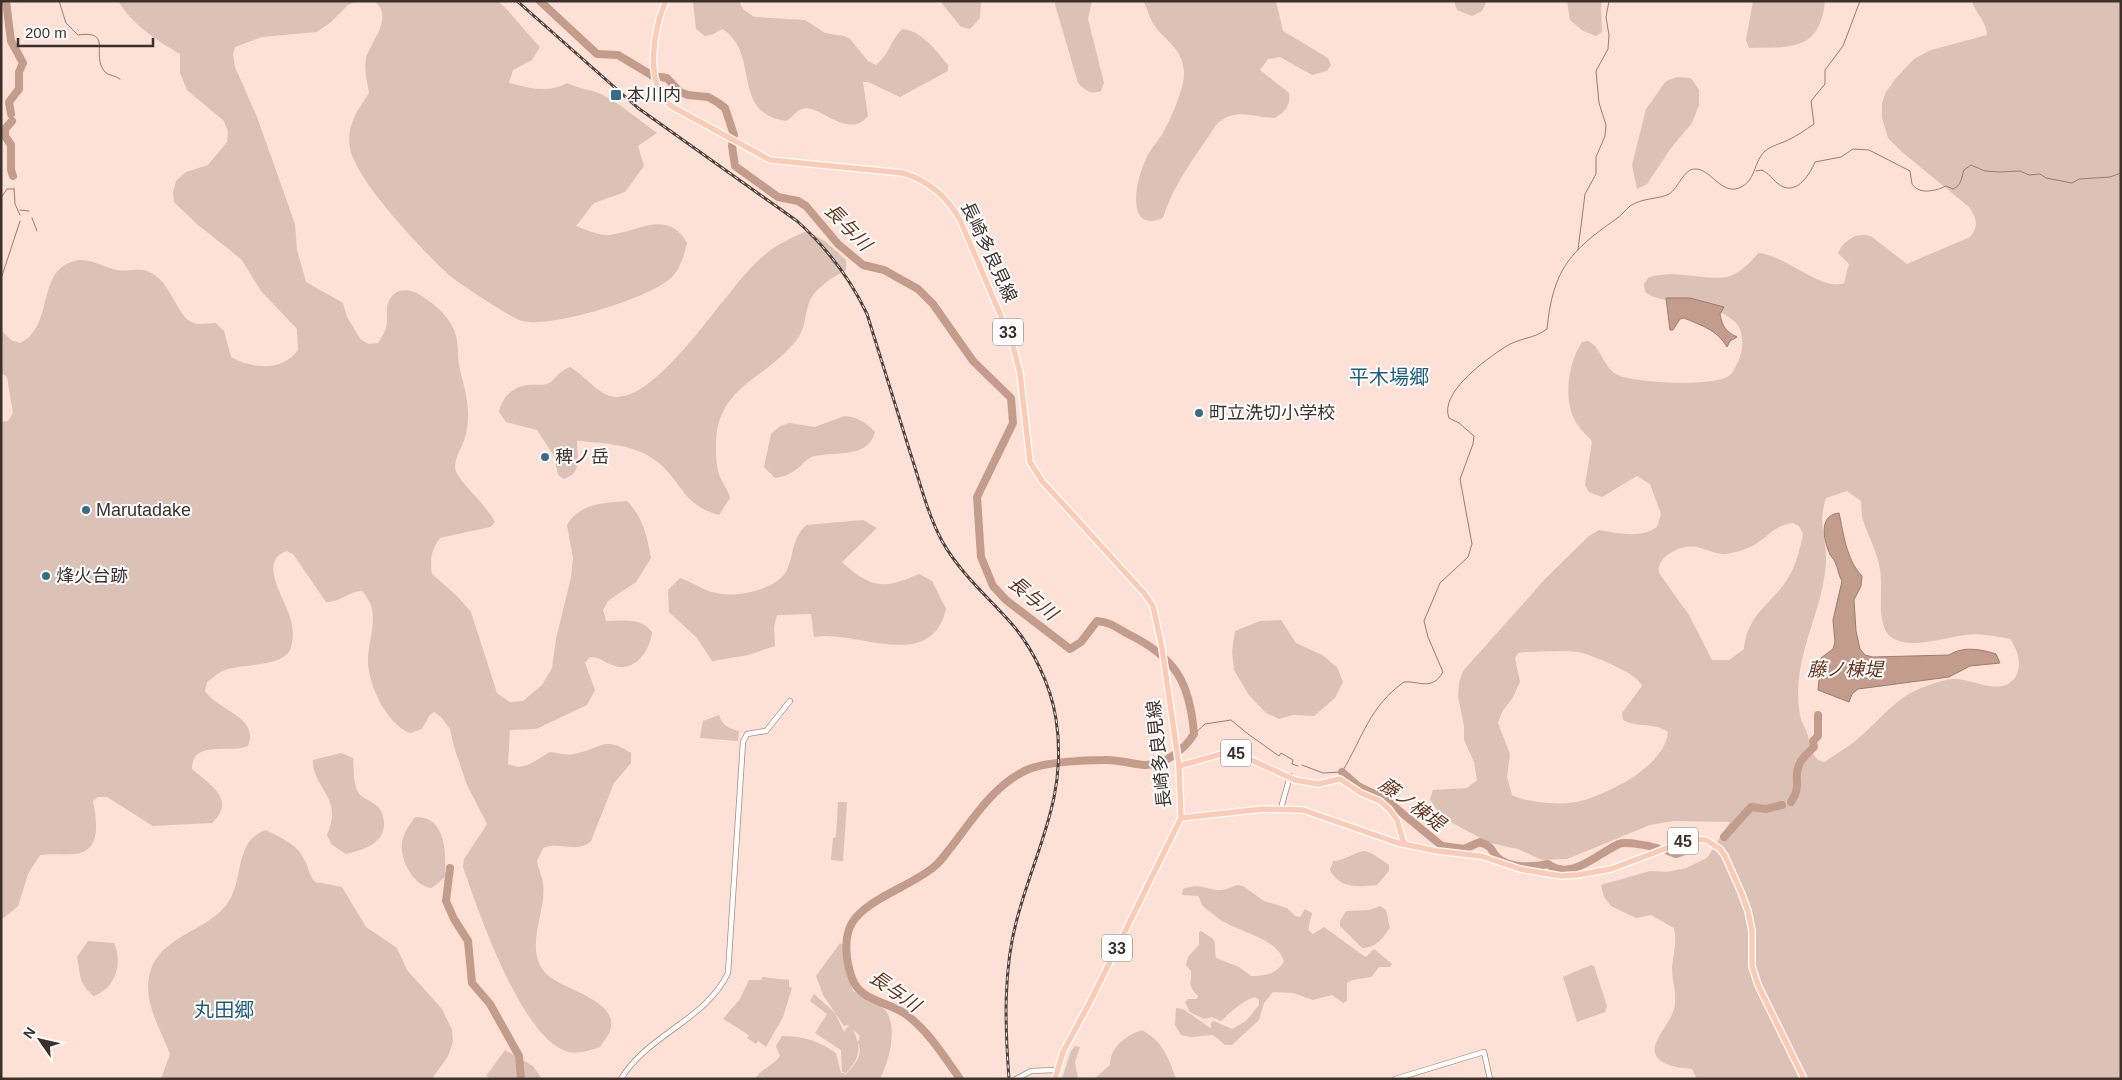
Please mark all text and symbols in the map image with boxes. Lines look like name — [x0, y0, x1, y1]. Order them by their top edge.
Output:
scale bar — [18, 15, 152, 47]
text: 200 m — [25, 24, 67, 41]
place label: 本川内 — [627, 85, 681, 105]
marker: 本川内 — [609, 88, 623, 102]
water label: 長与川 — [821, 199, 877, 256]
street label: 長崎多良見線 — [957, 199, 1021, 305]
road number: 33 — [993, 318, 1023, 346]
district label: 平木場郷 — [1349, 366, 1429, 388]
place label: 町立洗切小学校 — [1209, 403, 1335, 423]
marker: 町立洗切小学校 — [1193, 407, 1205, 419]
place label: 稗ノ岳 — [555, 447, 609, 467]
marker: 稗ノ岳 — [539, 451, 551, 463]
place label: Marutadake — [96, 500, 191, 520]
marker: Marutadake — [80, 504, 92, 516]
place label: 烽火台跡 — [56, 566, 128, 586]
marker: 烽火台跡 — [40, 570, 52, 582]
water label: 長与川 — [1004, 572, 1063, 626]
water label: 藤ノ棟堤 — [1807, 659, 1885, 680]
street label: 長崎多良見線 — [1143, 699, 1175, 809]
road number: 45 — [1221, 740, 1251, 766]
water label: 藤ノ棟堤 — [1375, 773, 1451, 836]
road number: 45 — [1668, 828, 1698, 854]
road number: 33 — [1102, 934, 1132, 961]
water label: 長与川 — [866, 966, 926, 1017]
district label: 丸田郷 — [194, 999, 254, 1021]
north arrow — [15, 1015, 65, 1065]
text: N — [20, 1024, 39, 1041]

